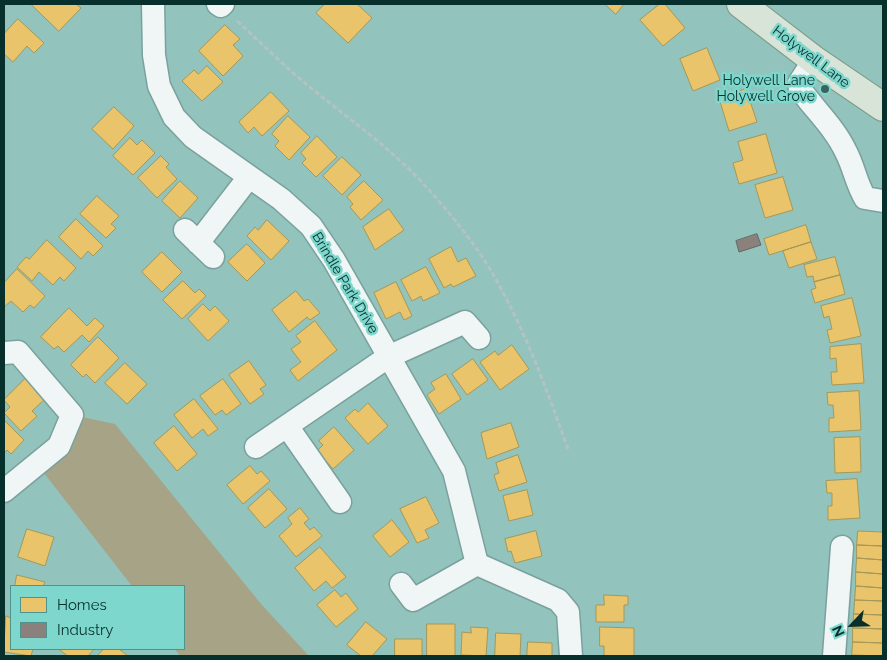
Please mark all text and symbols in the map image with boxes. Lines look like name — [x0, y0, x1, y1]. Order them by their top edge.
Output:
street label: Holywell Lane — [769, 22, 853, 92]
place label: Holywell Lane Holywell Grove — [717, 73, 815, 105]
marker: Holywell Lane Holywell Grove — [819, 83, 831, 95]
street label: Brindle Park Drive — [308, 229, 382, 337]
legend — [10, 585, 185, 650]
text: Homes — [57, 596, 107, 614]
north arrow — [827, 600, 877, 650]
text: Industry — [57, 621, 113, 639]
text: N — [829, 623, 848, 639]

